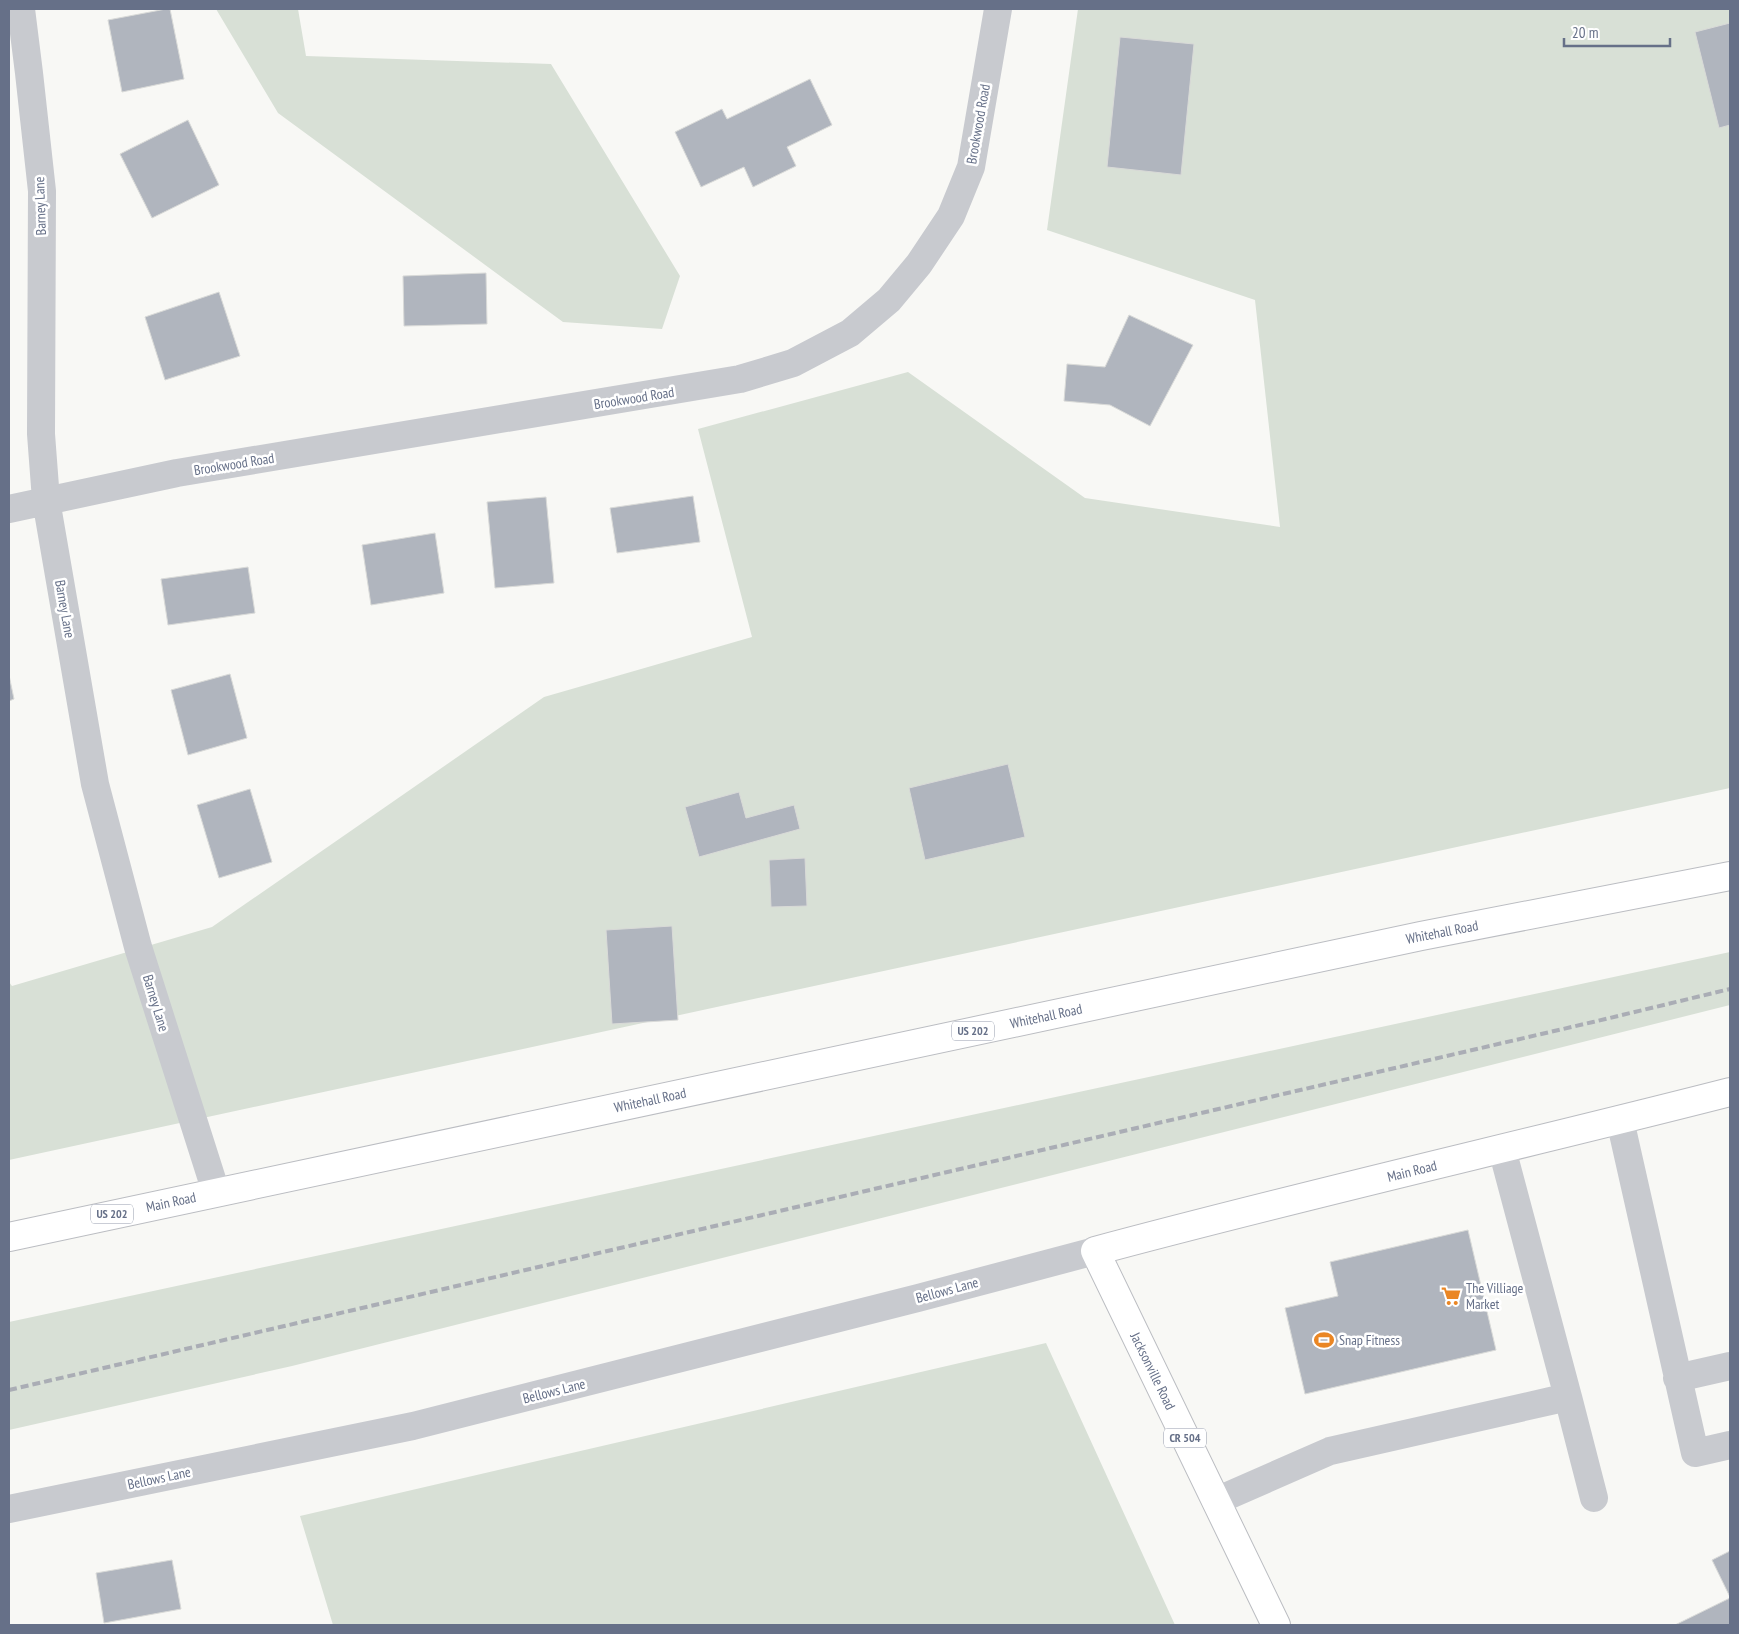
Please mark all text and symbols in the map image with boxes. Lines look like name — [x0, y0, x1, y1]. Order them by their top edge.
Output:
scale bar — [1564, 15, 1670, 47]
text: 20 m — [1572, 23, 1598, 42]
street label: Brookwood Road — [962, 82, 994, 166]
street label: Barney Lane — [30, 176, 50, 236]
street label: Brookwood Road — [593, 383, 675, 413]
street label: Brookwood Road — [193, 449, 275, 479]
street label: Barney Lane — [51, 579, 79, 640]
street label: Whitehall Road — [1404, 916, 1480, 948]
street label: Barney Lane — [139, 972, 173, 1034]
street label: Whitehall Road — [1008, 1000, 1084, 1032]
road number: US 202 — [952, 1021, 994, 1040]
street label: Whitehall Road — [612, 1084, 688, 1116]
street label: Main Road — [1385, 1156, 1439, 1186]
street label: Main Road — [144, 1188, 198, 1216]
road number: US 202 — [91, 1204, 133, 1224]
street label: Bellows Lane — [914, 1273, 980, 1307]
place label: The Villiage Market — [1466, 1279, 1524, 1313]
supermarket icon: The Villiage Market — [1440, 1285, 1462, 1307]
street label: Jacksonville Road — [1126, 1328, 1179, 1413]
sports icon: Snap Fitness — [1313, 1329, 1335, 1351]
place label: Snap Fitness — [1339, 1331, 1400, 1349]
street label: Bellows Lane — [521, 1374, 587, 1407]
road number: CR 504 — [1164, 1429, 1206, 1448]
street label: Bellows Lane — [126, 1463, 192, 1493]

